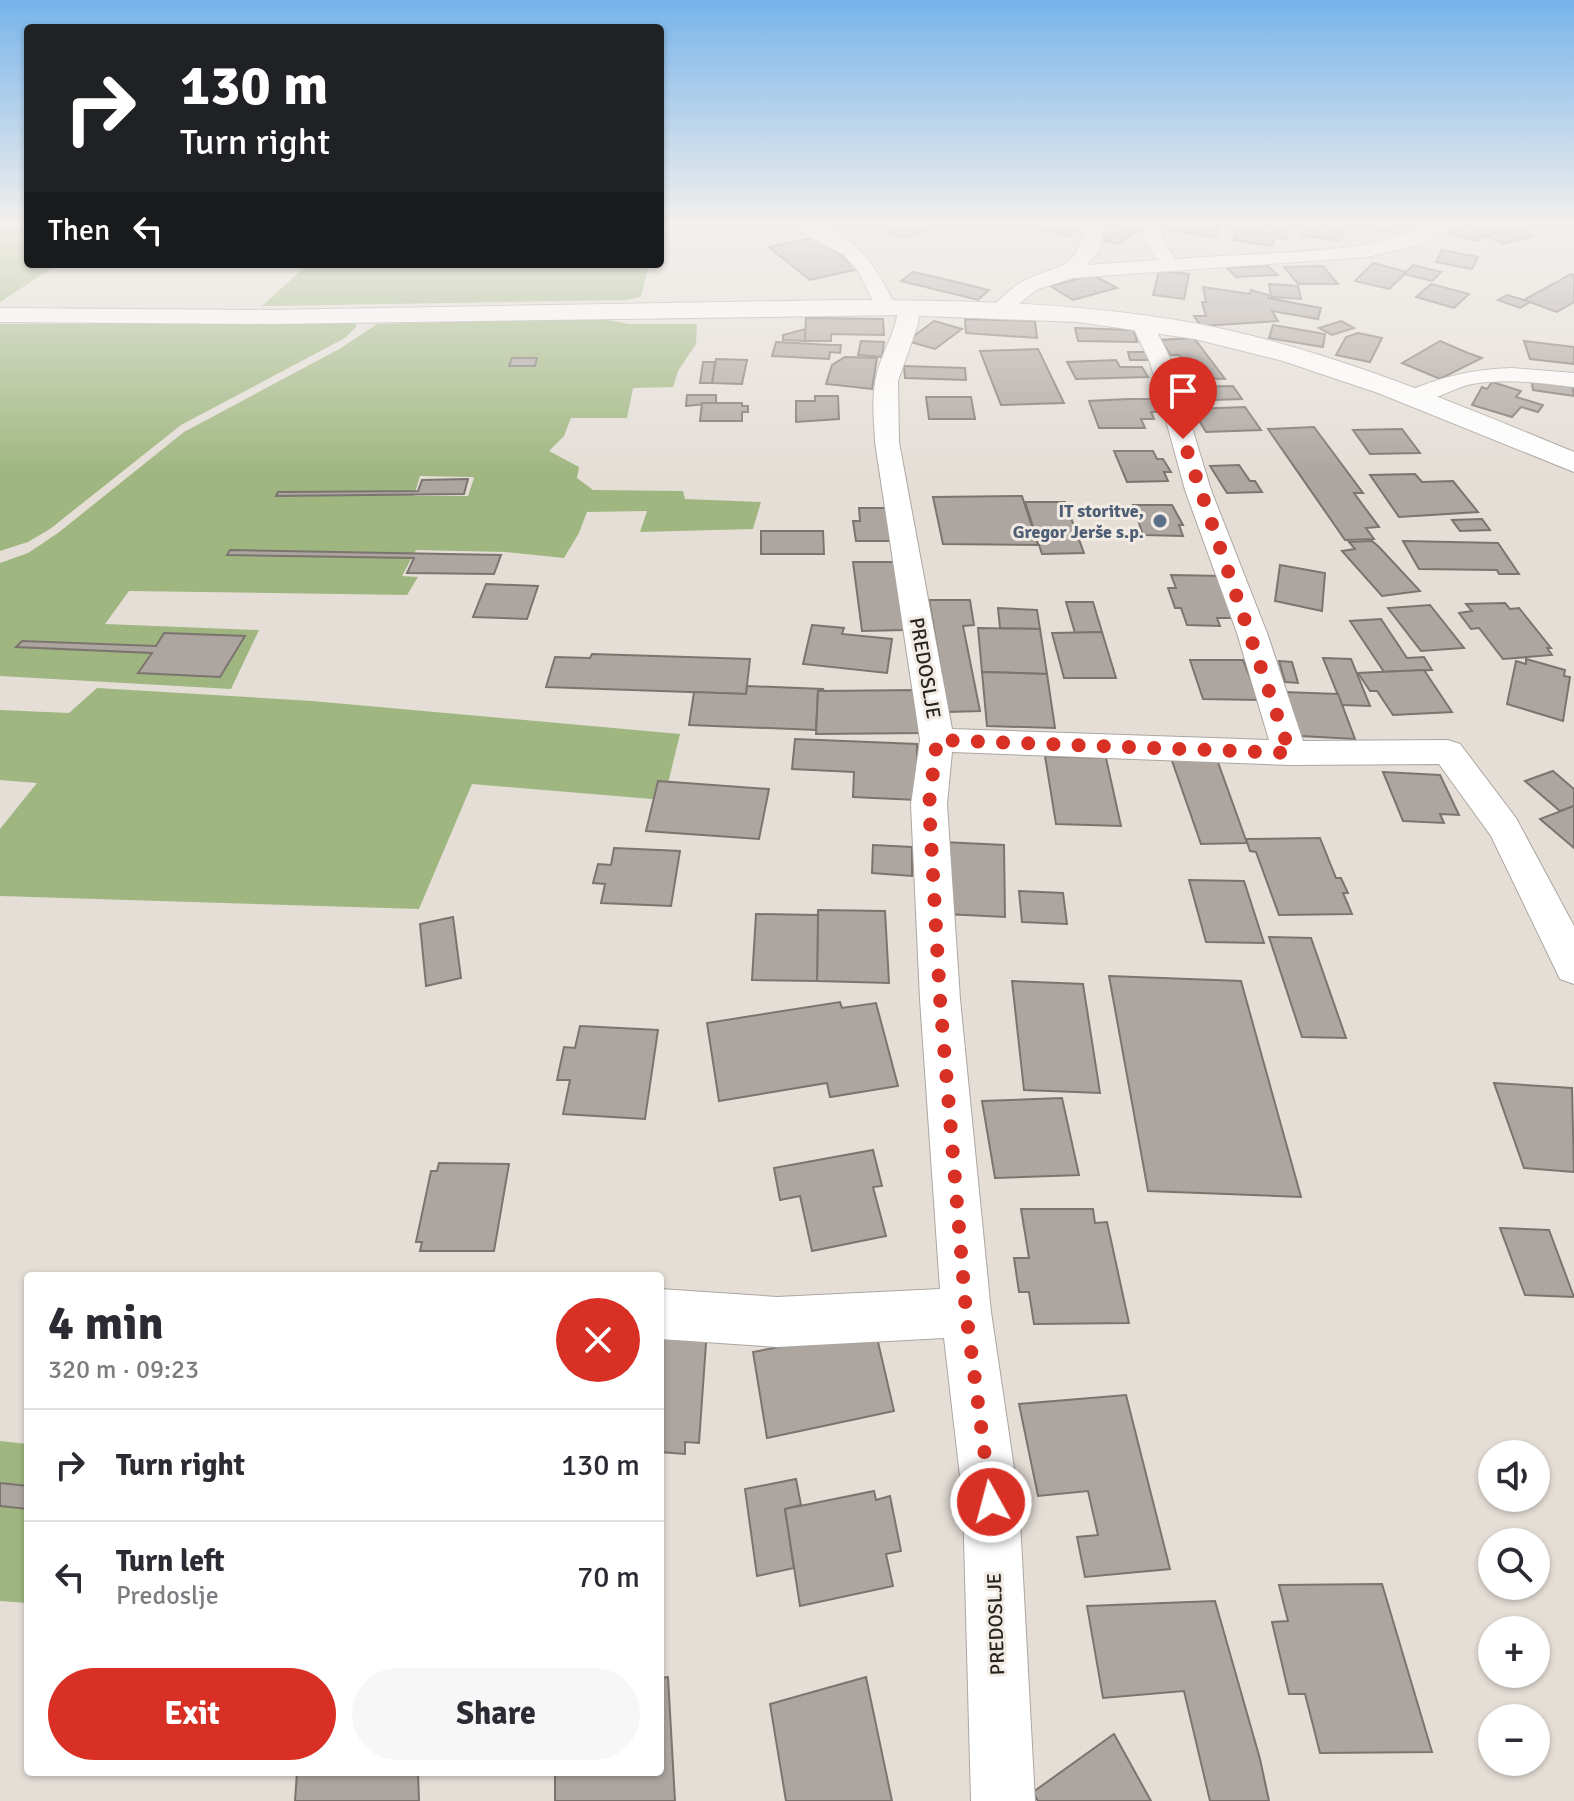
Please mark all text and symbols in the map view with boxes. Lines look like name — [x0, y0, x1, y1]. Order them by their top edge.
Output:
text: 130 m — [180, 51, 328, 120]
icon: right — [48, 56, 152, 160]
text: Turn right — [180, 120, 330, 165]
icon: left — [126, 208, 170, 252]
text: Then — [48, 212, 110, 249]
pin — [1149, 357, 1217, 439]
icon: arrive — [1161, 369, 1205, 413]
place label: IT storitve, Gregor Jerše s.p. — [1013, 500, 1144, 543]
marker: IT storitve, Gregor Jerše s.p. — [1151, 512, 1169, 530]
street label: PREDOSLJE — [904, 615, 946, 721]
text: 4 min — [48, 1294, 164, 1353]
button: close — [556, 1298, 640, 1382]
text: 320 m · 09:23 — [48, 1354, 199, 1386]
map controls — [1478, 1440, 1550, 1776]
button: sound — [1478, 1440, 1550, 1512]
icon: right — [48, 1443, 92, 1487]
text: Turn right — [116, 1447, 245, 1484]
text: 130 m — [561, 1447, 640, 1484]
position arrow — [949, 1460, 1033, 1544]
button: search — [1478, 1528, 1550, 1600]
text: Turn left — [116, 1543, 225, 1580]
icon: left — [48, 1555, 92, 1599]
text: 70 m — [577, 1559, 640, 1596]
street label: PREDOSLJE — [982, 1572, 1010, 1676]
text: Predoslje — [116, 1580, 219, 1612]
button: + — [1478, 1616, 1550, 1688]
button: Exit — [48, 1668, 336, 1760]
button: Share — [352, 1668, 640, 1760]
button: − — [1478, 1704, 1550, 1776]

